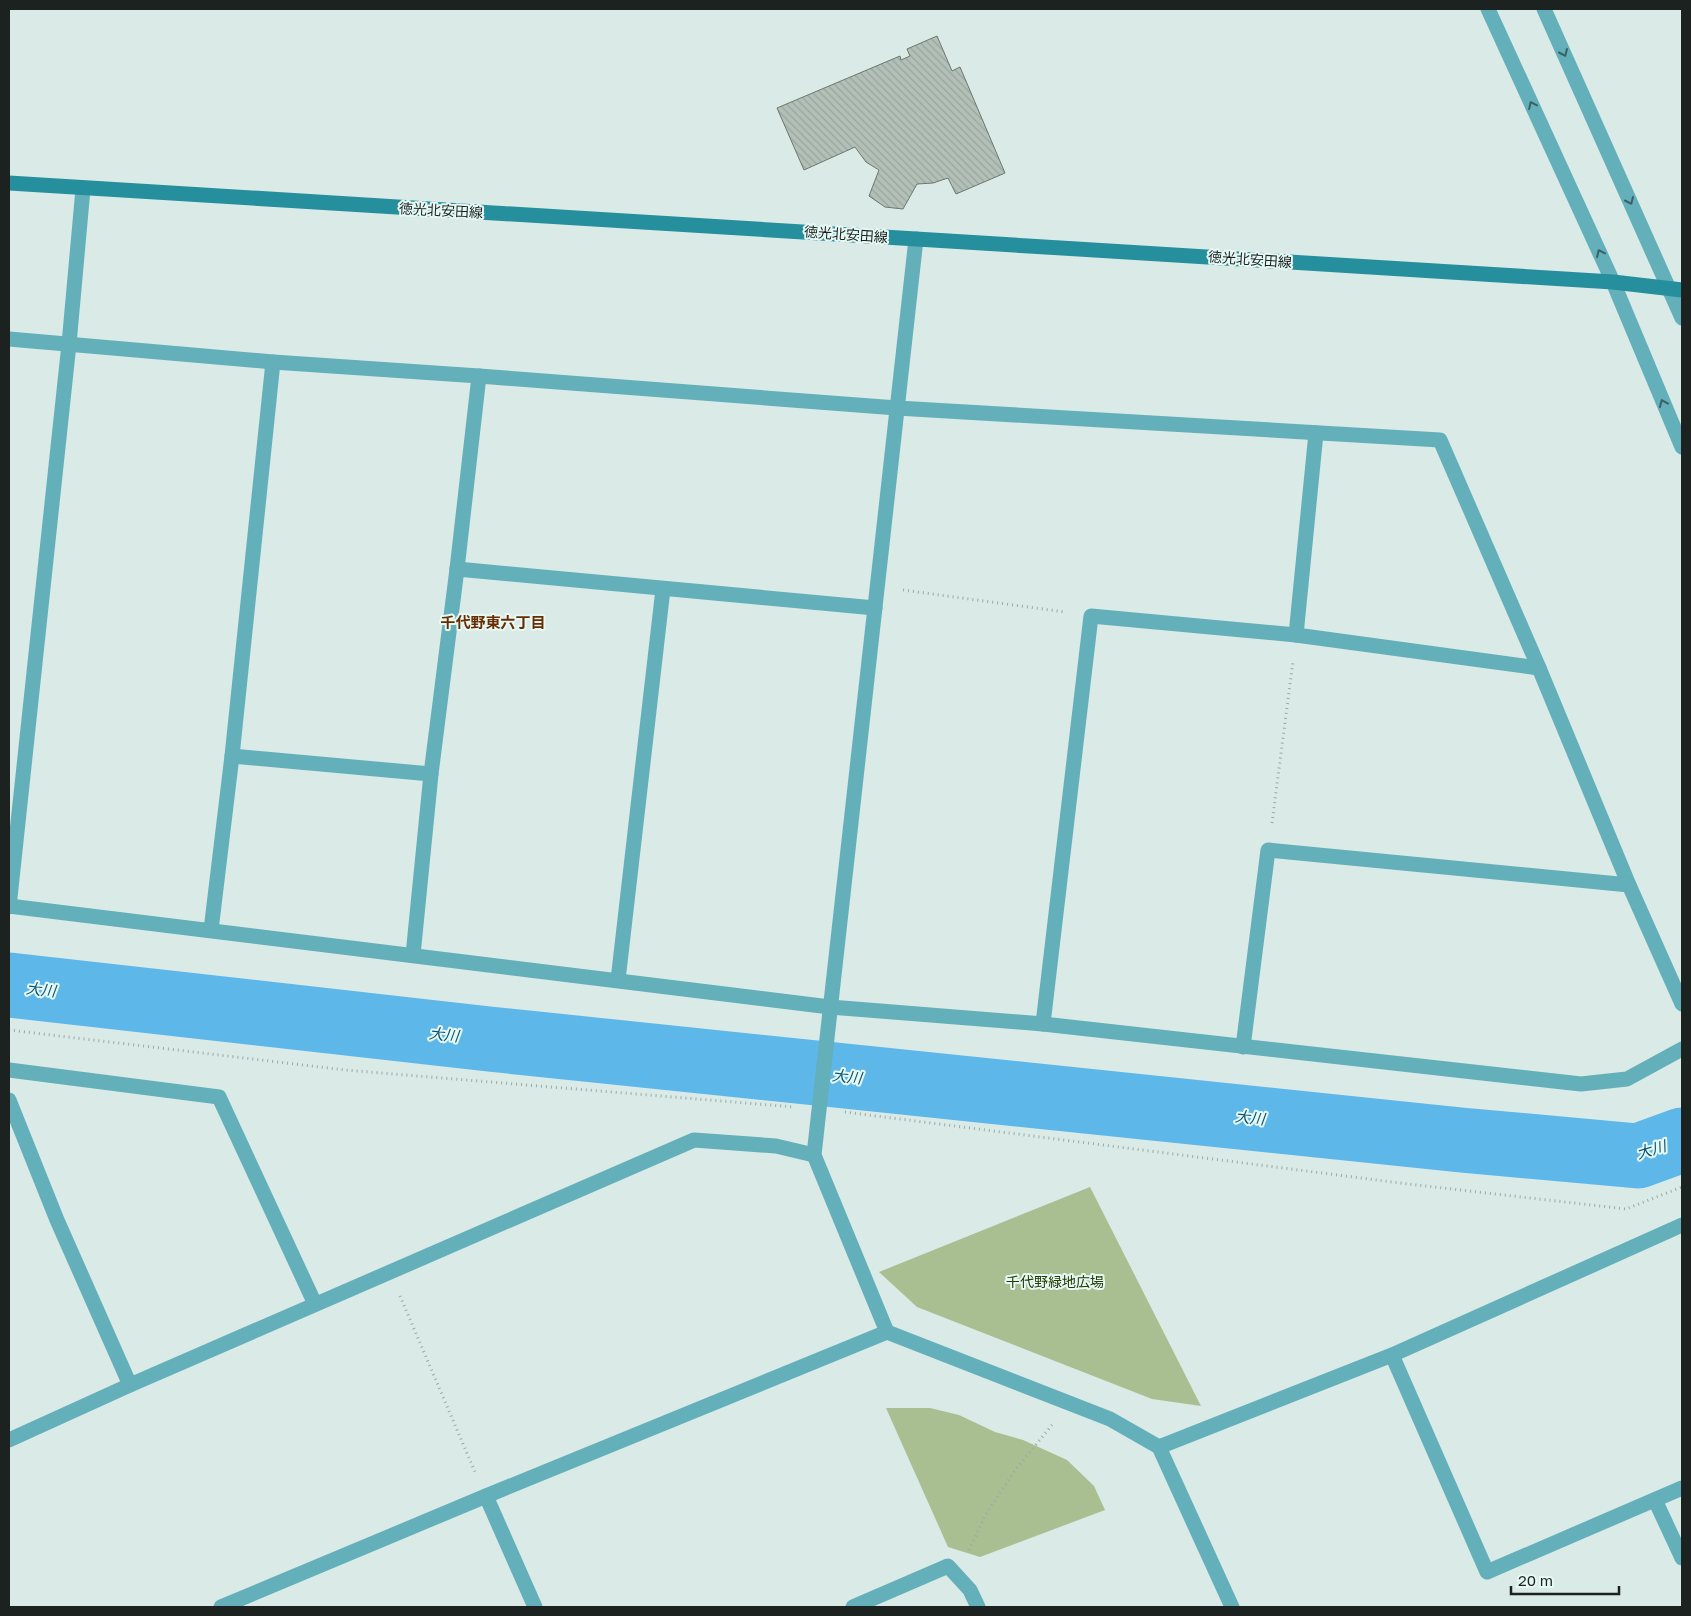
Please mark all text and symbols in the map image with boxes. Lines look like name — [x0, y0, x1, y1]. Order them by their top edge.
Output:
one-way arrow — [1557, 48, 1568, 57]
one-way arrow — [1528, 101, 1539, 110]
one-way arrow — [1624, 196, 1635, 205]
street label: 徳光北安田線 — [399, 199, 483, 221]
street label: 徳光北安田線 — [804, 223, 888, 245]
street label: 徳光北安田線 — [1208, 248, 1292, 270]
one-way arrow — [1596, 249, 1606, 258]
one-way arrow — [1659, 399, 1669, 407]
district label: 千代野東六丁目 — [440, 613, 546, 631]
water label: 大川 — [25, 978, 59, 1000]
water label: 大川 — [428, 1023, 462, 1045]
water label: 大川 — [831, 1065, 865, 1087]
water label: 大川 — [1234, 1106, 1268, 1128]
water label: 大川 — [1634, 1136, 1670, 1162]
park label: 千代野緑地広場 — [1006, 1273, 1104, 1290]
scale bar — [1511, 1564, 1618, 1596]
text: 20 m — [1518, 1571, 1553, 1589]

